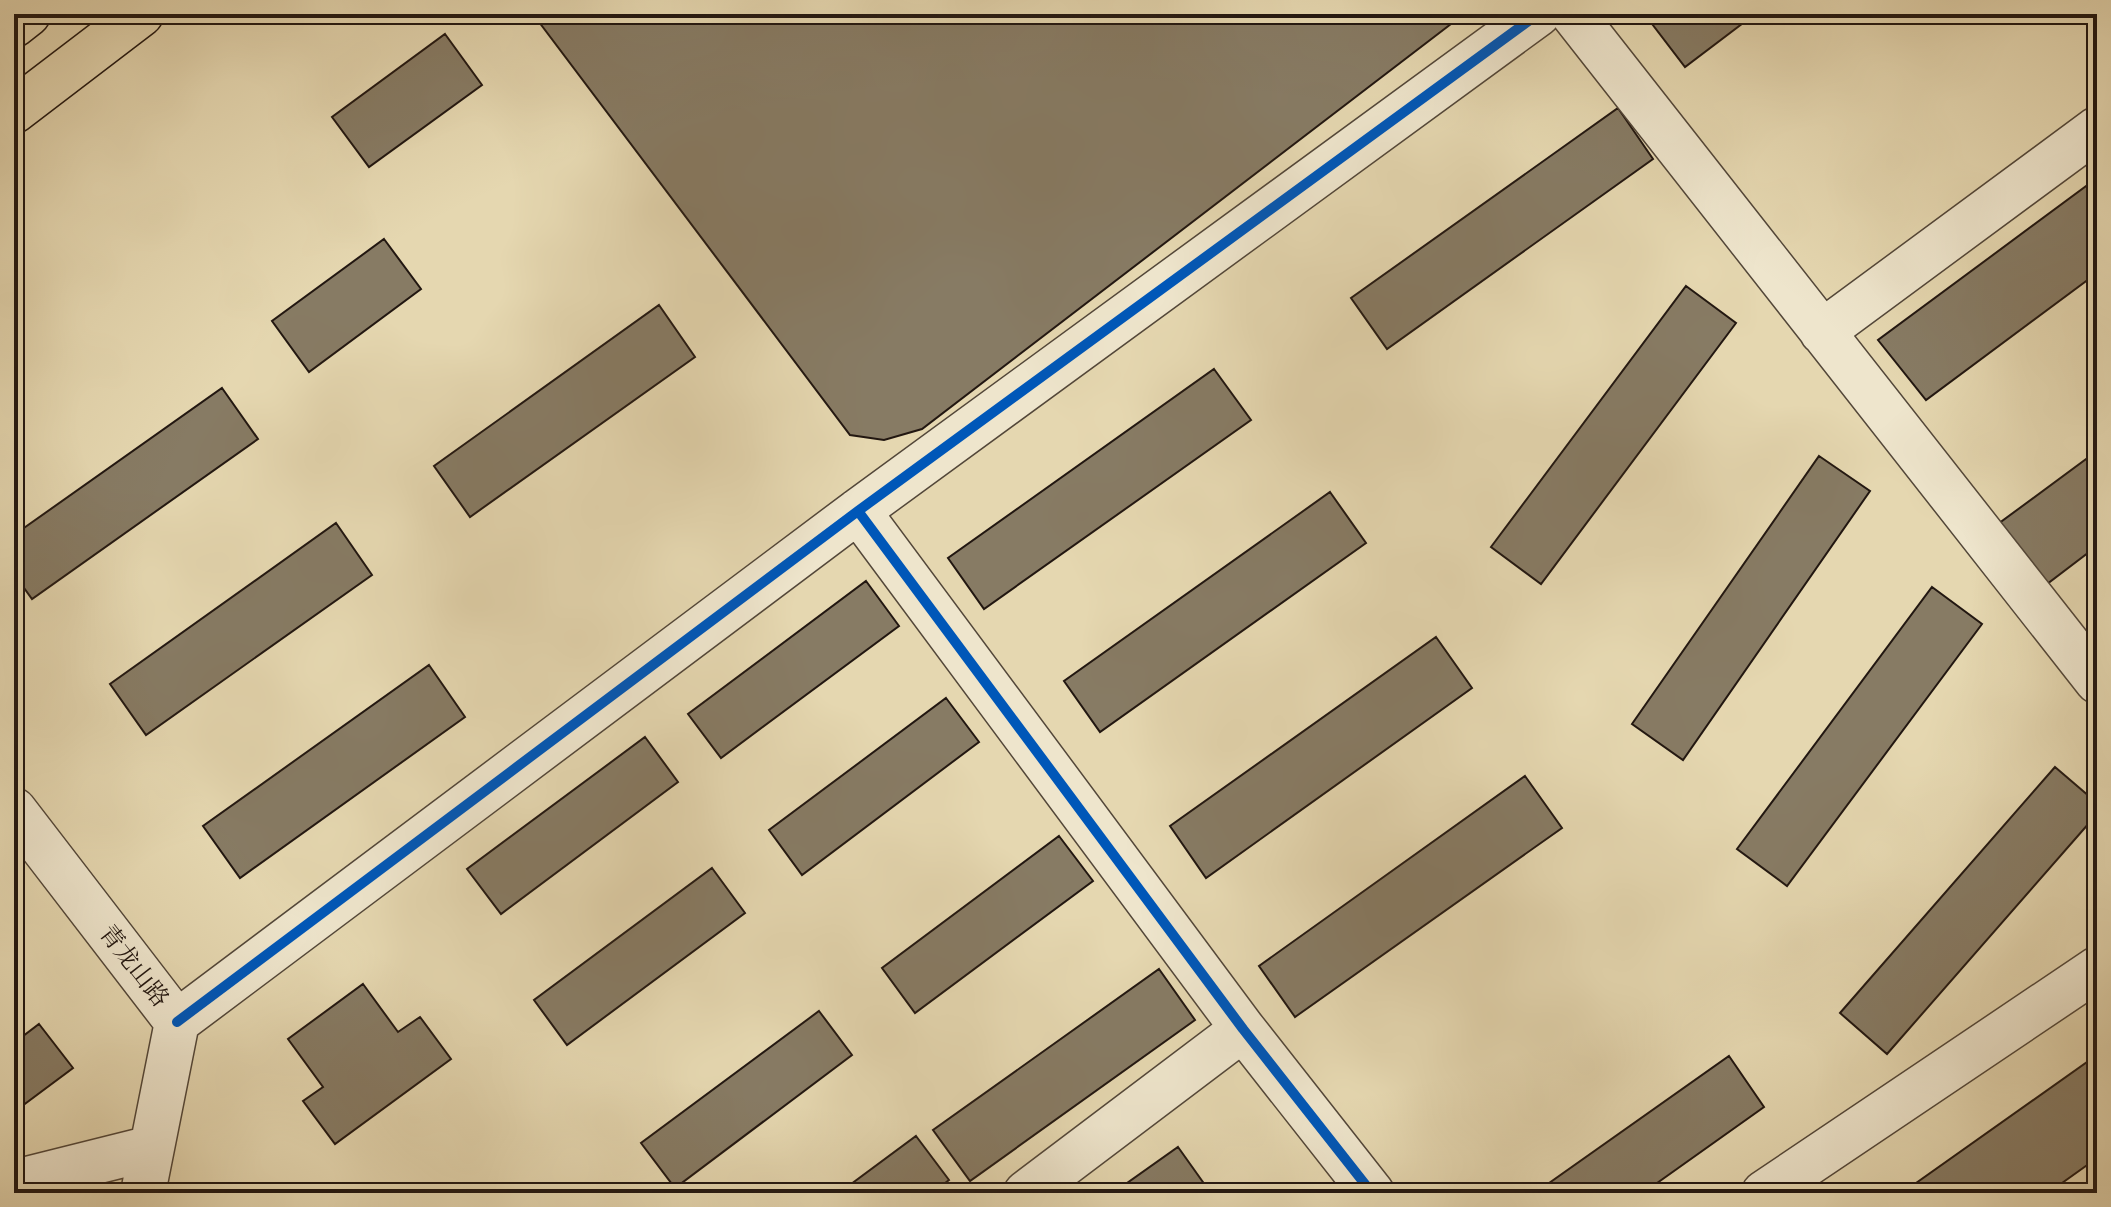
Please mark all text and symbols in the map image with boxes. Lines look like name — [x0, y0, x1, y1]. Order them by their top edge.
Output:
street label: 青龙山路 — [91, 918, 177, 1014]

